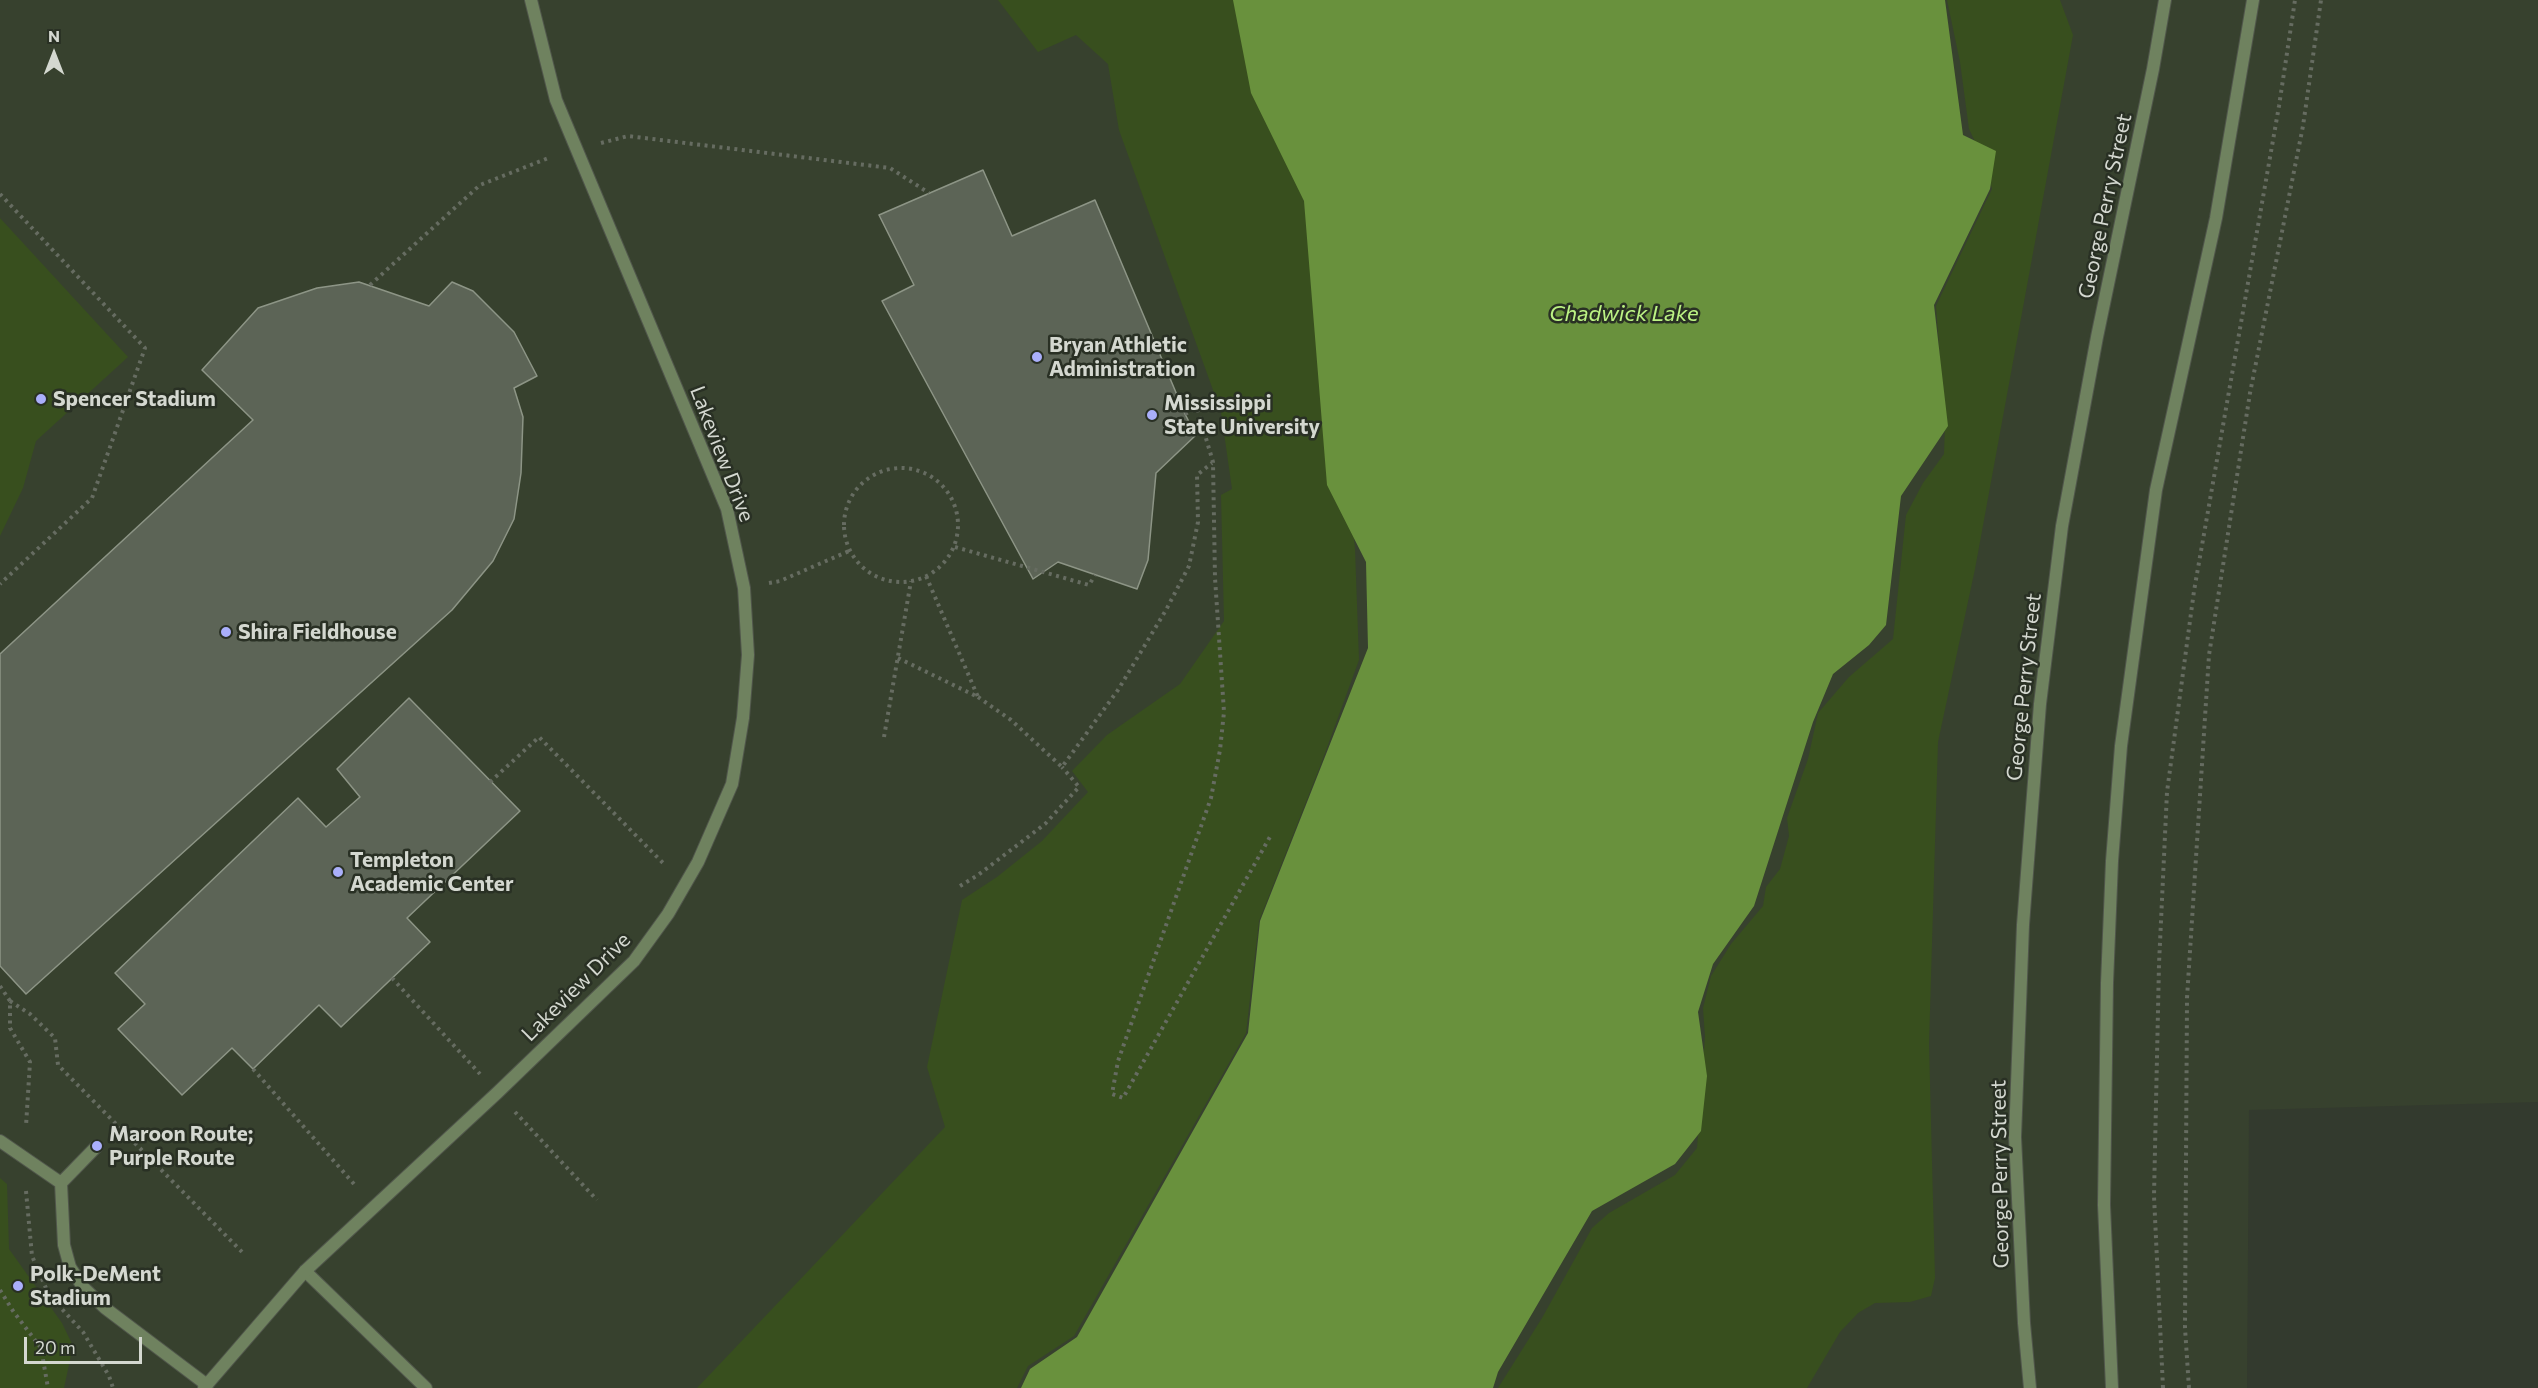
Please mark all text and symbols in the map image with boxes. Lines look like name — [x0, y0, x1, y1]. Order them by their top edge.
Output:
north arrow — [24, 24, 84, 84]
text: N — [48, 26, 60, 45]
street label: George Perry Street — [2073, 111, 2137, 301]
water label: Chadwick Lake — [1549, 301, 1699, 327]
place label: Bryan Athletic Administration — [1049, 332, 1195, 382]
marker: Bryan Athletic Administration — [1030, 350, 1044, 364]
street label: Lakeview Drive — [685, 383, 759, 525]
place label: Spencer Stadium — [53, 386, 216, 412]
place label: Mississippi State University — [1164, 390, 1320, 440]
marker: Spencer Stadium — [34, 392, 48, 406]
marker: Mississippi State University — [1145, 408, 1159, 422]
street label: George Perry Street — [2002, 592, 2046, 782]
place label: Shira Fieldhouse — [238, 619, 397, 645]
marker: Shira Fieldhouse — [219, 625, 233, 639]
place label: Templeton Academic Center — [350, 847, 514, 897]
marker: Templeton Academic Center — [331, 865, 345, 879]
street label: Lakeview Drive — [516, 927, 636, 1047]
street label: George Perry Street — [1986, 1079, 2014, 1269]
place label: Maroon Route; Purple Route — [109, 1121, 253, 1171]
marker: Maroon Route; Purple Route — [90, 1139, 104, 1153]
place label: Polk-DeMent Stadium — [30, 1261, 161, 1311]
marker: Polk-DeMent Stadium — [11, 1279, 25, 1293]
scale bar — [27, 1325, 146, 1363]
text: 20 m — [35, 1336, 76, 1358]

